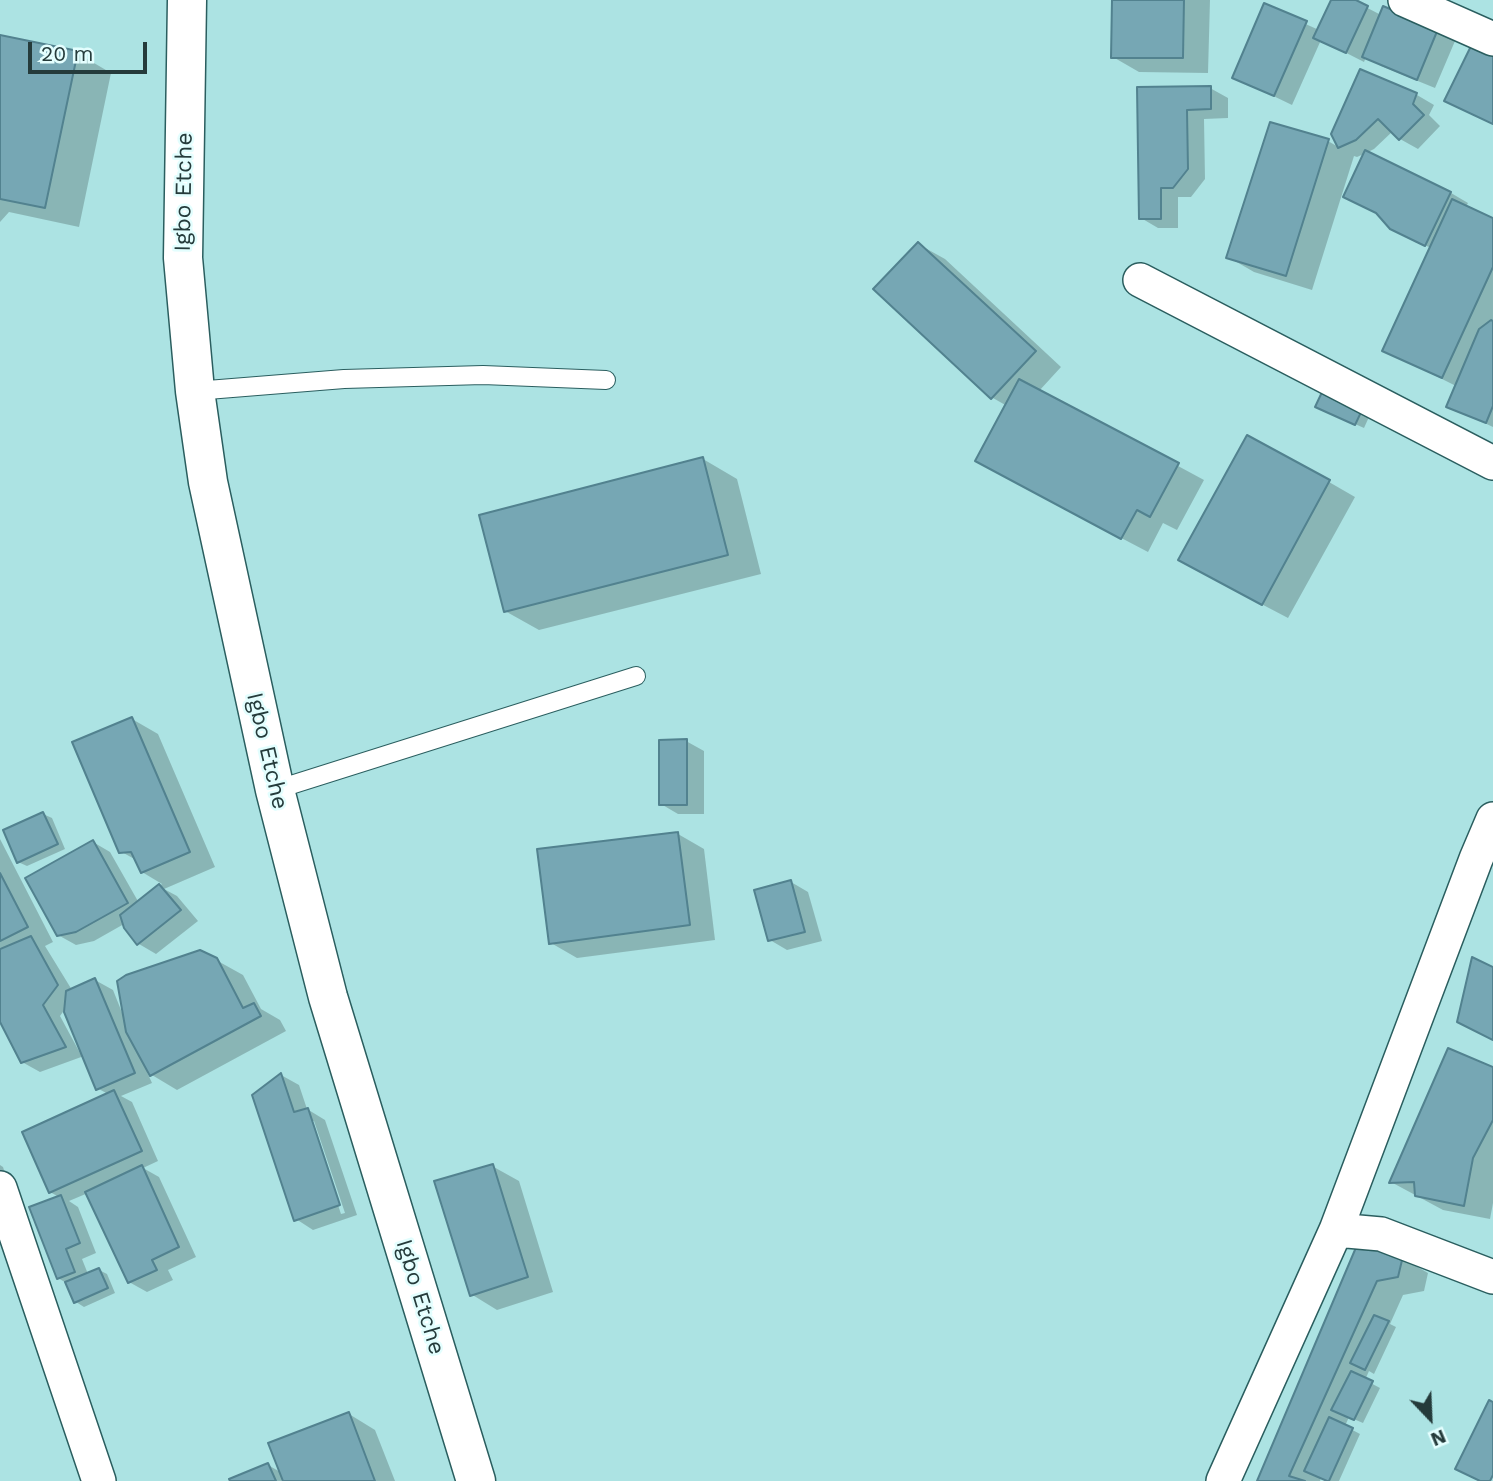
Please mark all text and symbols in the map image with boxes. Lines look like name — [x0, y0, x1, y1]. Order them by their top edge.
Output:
scale bar — [32, 28, 150, 72]
text: 20 m — [41, 41, 93, 66]
street label: Igbo Etche — [169, 132, 199, 252]
street label: Igbo Etche — [240, 690, 294, 812]
street label: Igbo Etche — [389, 1236, 451, 1358]
north arrow — [1395, 1383, 1465, 1453]
text: N — [1427, 1424, 1449, 1451]

